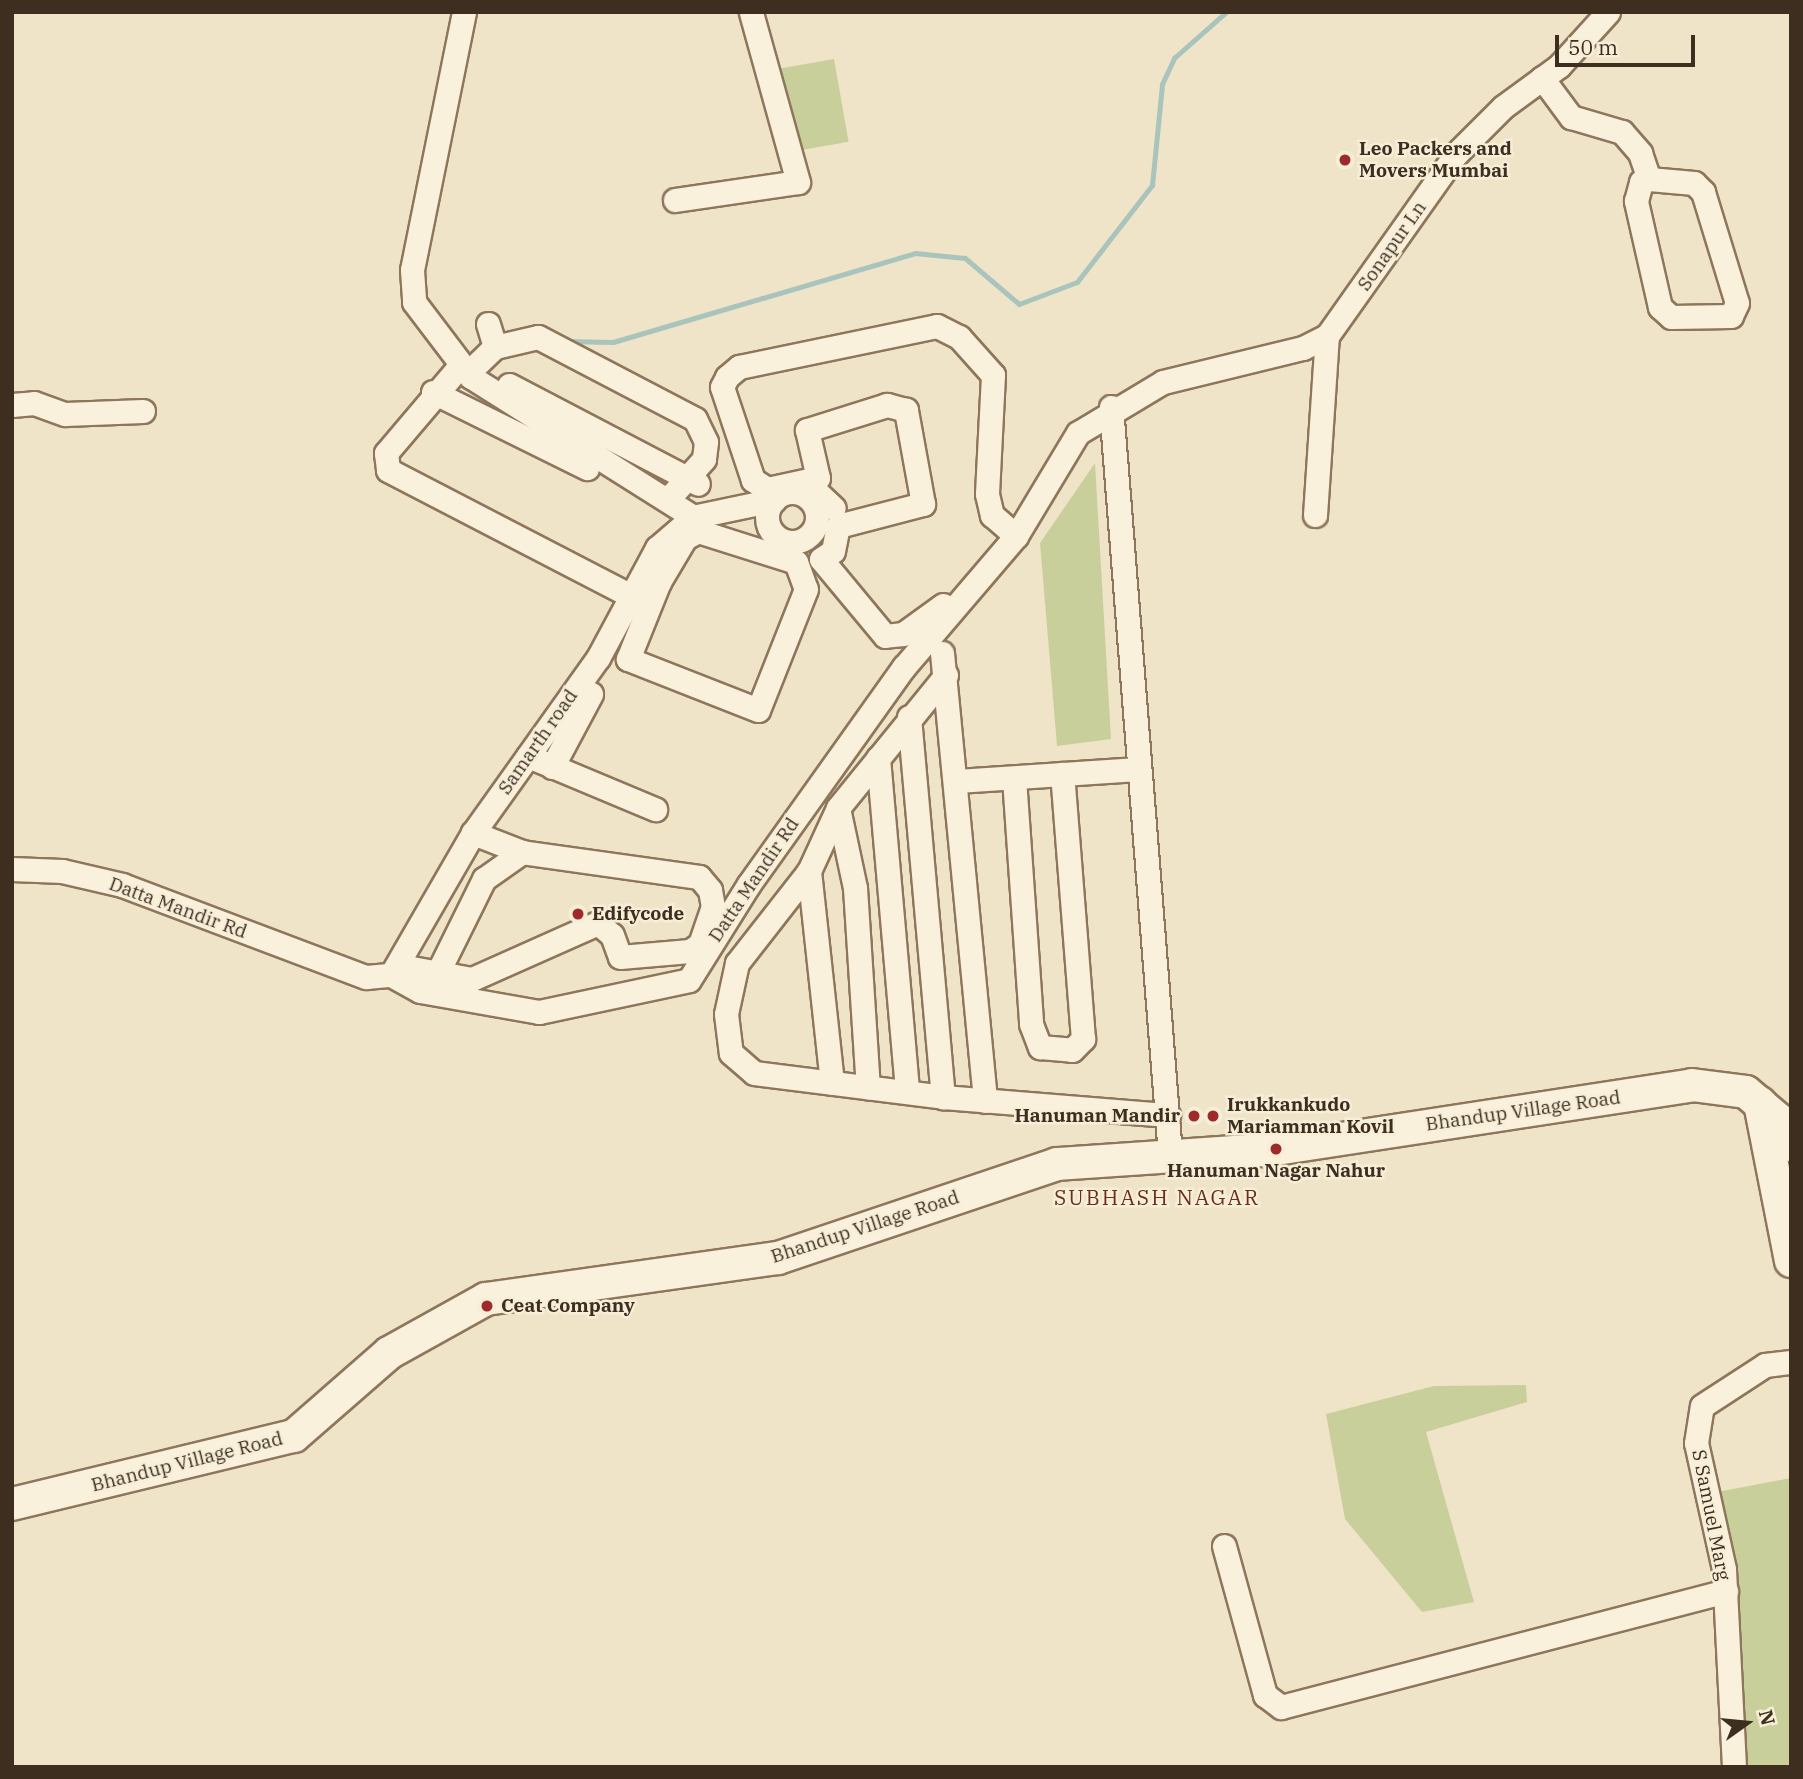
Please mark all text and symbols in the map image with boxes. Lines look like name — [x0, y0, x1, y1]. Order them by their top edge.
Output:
scale bar — [1558, 21, 1698, 65]
text: 50 m — [1568, 33, 1618, 61]
place label: Leo Packers and Movers Mumbai — [1359, 138, 1512, 182]
marker: Leo Packers and Movers Mumbai — [1337, 152, 1353, 168]
street label: Sonapur Ln — [1353, 197, 1431, 295]
street label: Samarth road — [493, 685, 583, 799]
street label: Datta Mandir Rd — [704, 813, 804, 947]
street label: Datta Mandir Rd — [106, 872, 250, 944]
place label: Edifycode — [592, 903, 684, 925]
marker: Edifycode — [570, 906, 586, 922]
street label: Bhandup Village Road — [1424, 1086, 1622, 1136]
place label: Irukkankudo Mariamman Kovil — [1227, 1094, 1394, 1138]
place label: Hanuman Mandir — [1014, 1105, 1180, 1127]
marker: Hanuman Mandir — [1186, 1108, 1202, 1124]
marker: Irukkankudo Mariamman Kovil — [1205, 1108, 1221, 1124]
marker: Hanuman Nagar Nahur — [1268, 1141, 1284, 1157]
place label: Hanuman Nagar Nahur — [1167, 1160, 1385, 1182]
district label: SUBHASH NAGAR — [1056, 1184, 1258, 1210]
street label: Bhandup Village Road — [768, 1186, 962, 1268]
place label: Ceat Company — [501, 1295, 635, 1317]
marker: Ceat Company — [479, 1298, 495, 1314]
street label: Bhandup Village Road — [89, 1427, 285, 1497]
street label: S Samuel Marg — [1687, 1448, 1735, 1582]
north arrow — [1712, 1688, 1782, 1758]
text: N — [1754, 1707, 1781, 1728]

